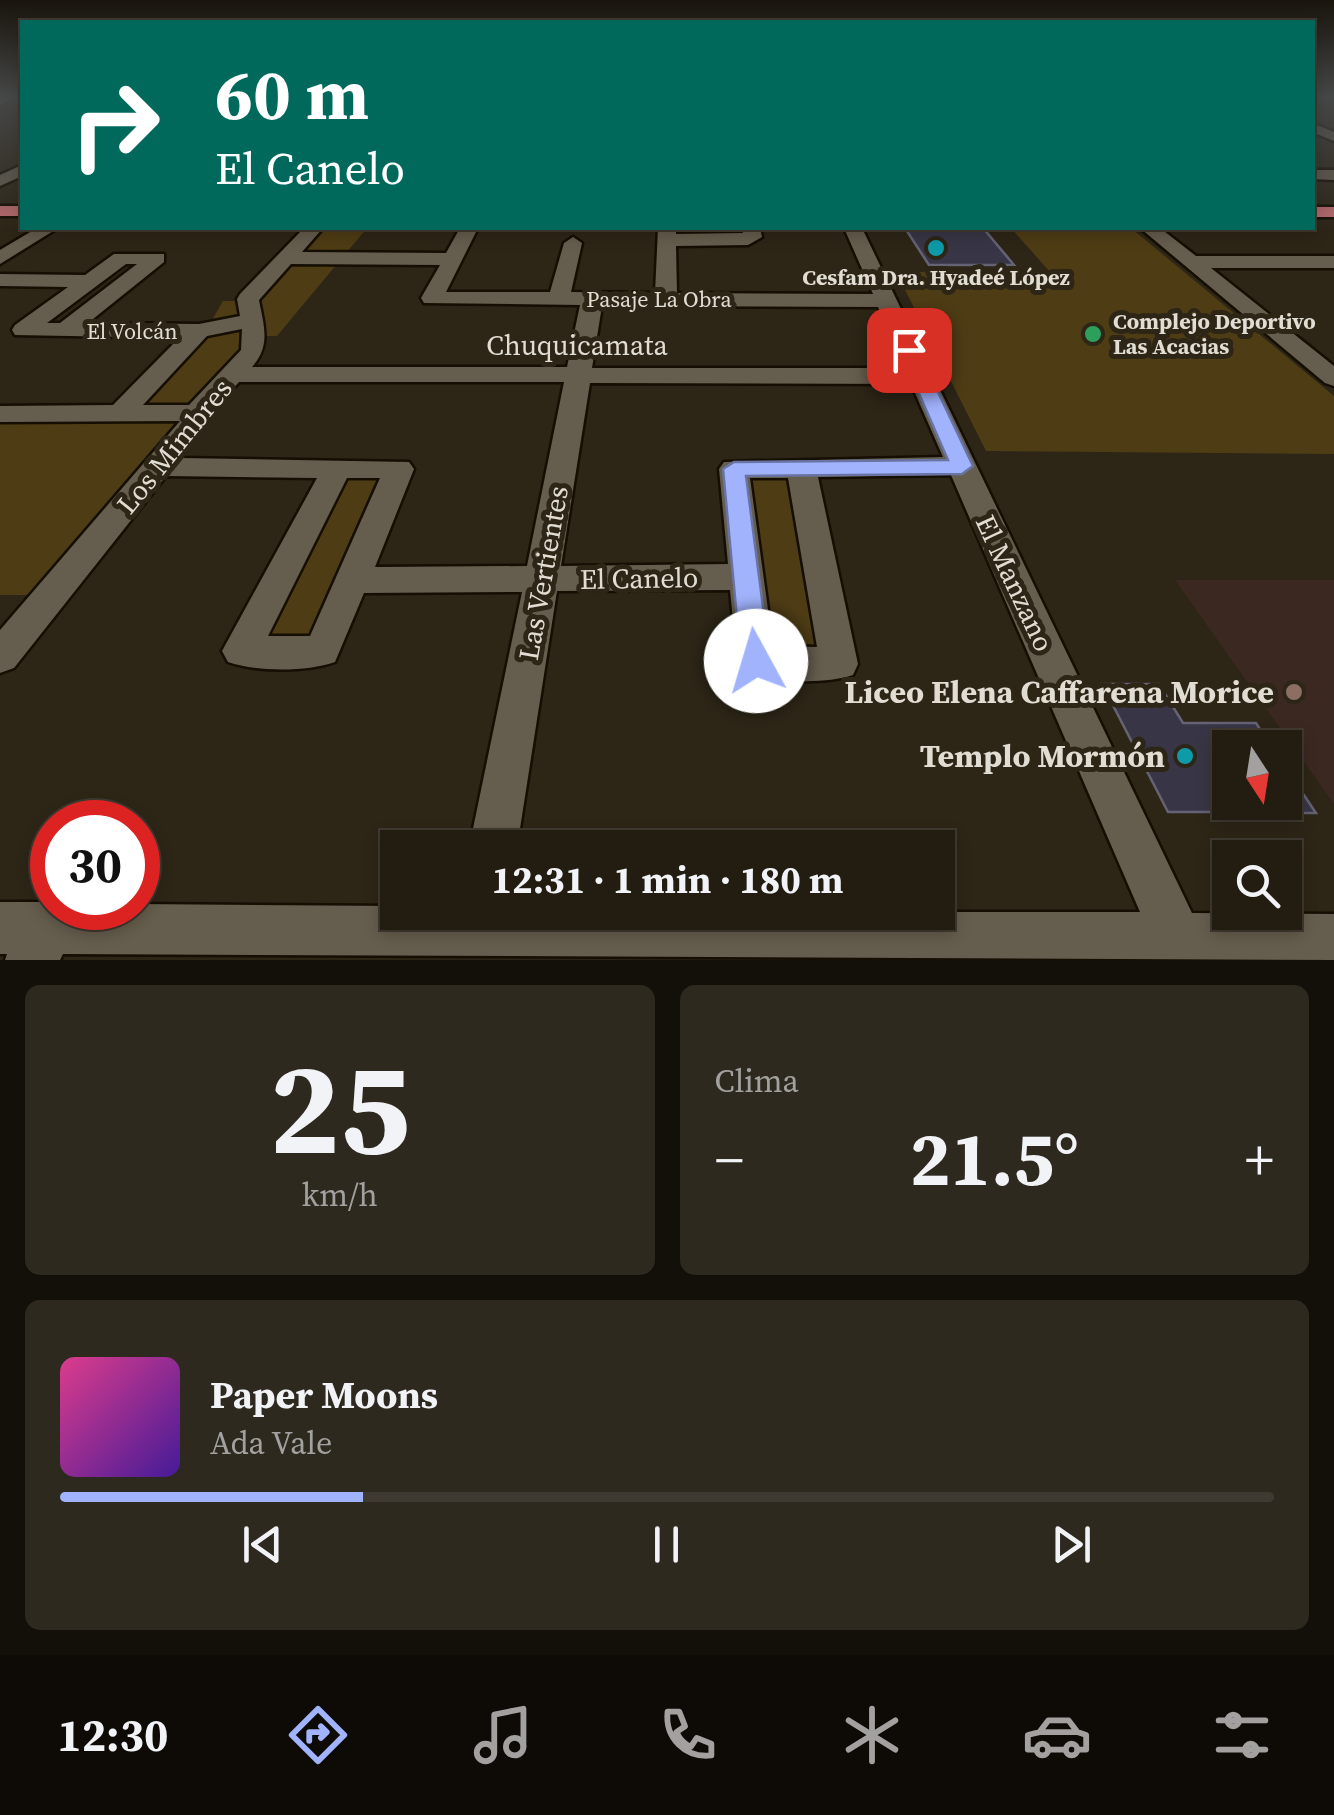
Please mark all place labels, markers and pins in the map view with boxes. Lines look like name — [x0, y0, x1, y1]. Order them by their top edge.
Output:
marker: Cesfam Dra. Hyadeé López — [925, 237, 947, 259]
place label: Cesfam Dra. Hyadeé López — [802, 262, 1070, 292]
place label: Complejo Deportivo Las Acacias — [1113, 306, 1316, 361]
pin — [867, 308, 952, 393]
marker: Complejo Deportivo Las Acacias — [1082, 323, 1104, 345]
place label: Liceo Elena Caffarena Morice — [845, 670, 1274, 714]
marker: Liceo Elena Caffarena Morice — [1283, 681, 1305, 703]
place label: Templo Mormón — [920, 734, 1165, 778]
marker: Templo Mormón — [1174, 745, 1196, 767]

